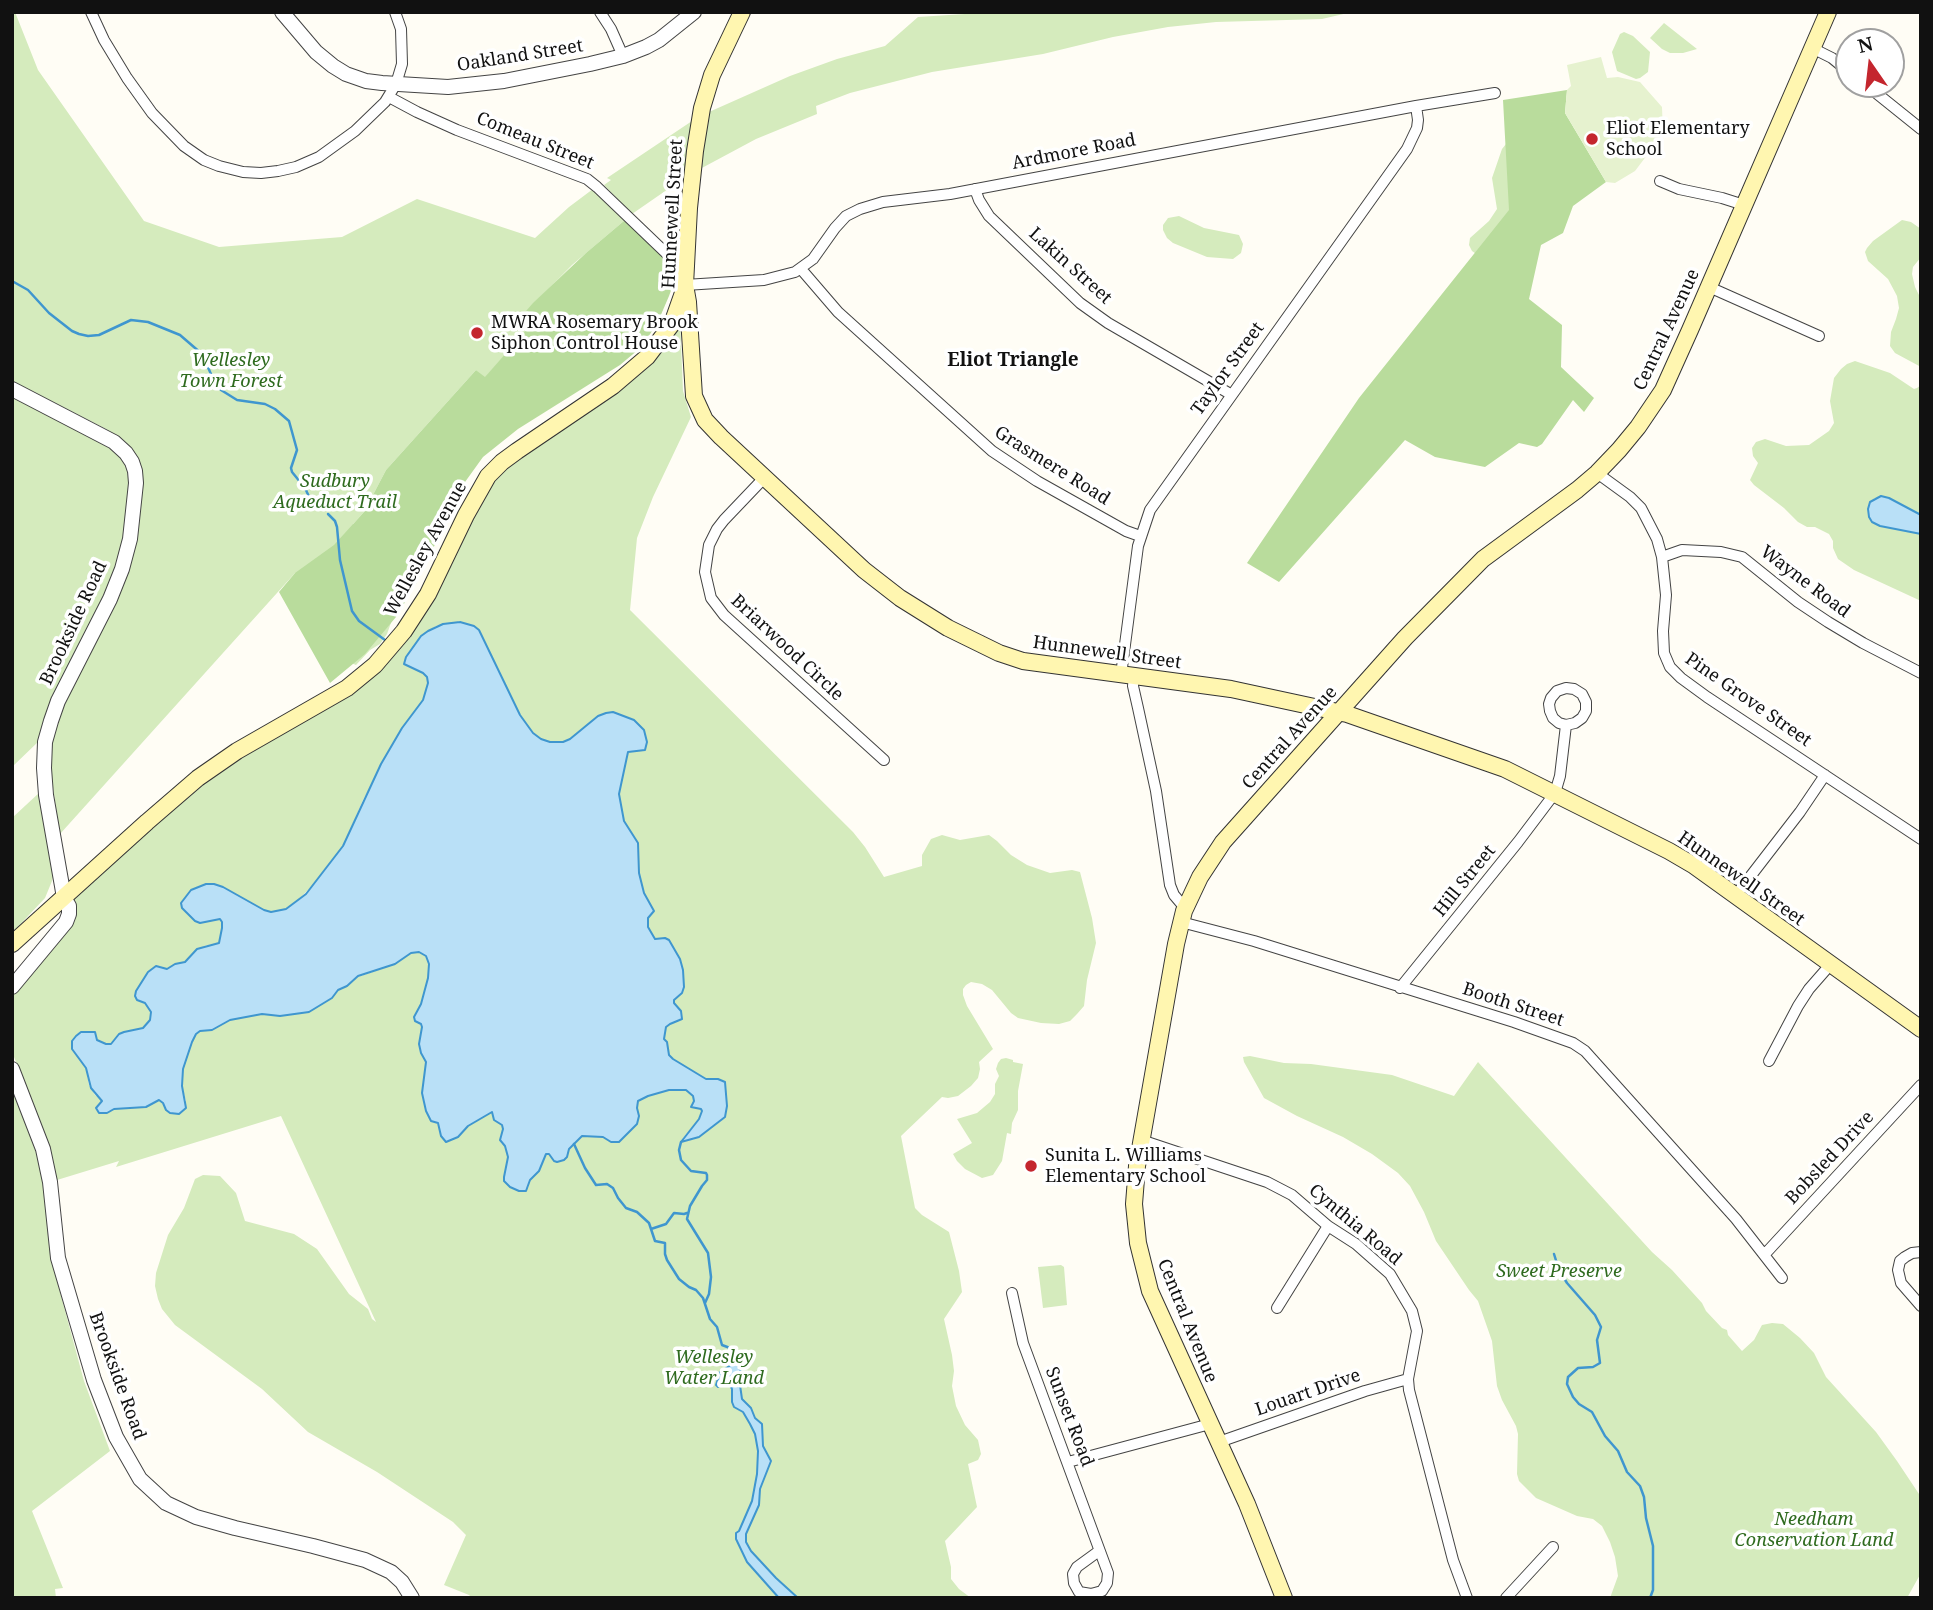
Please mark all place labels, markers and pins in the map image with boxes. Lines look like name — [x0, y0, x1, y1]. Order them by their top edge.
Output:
place label: Eliot Elementary School — [1606, 118, 1750, 160]
marker: Eliot Elementary School — [1584, 131, 1600, 147]
place label: MWRA Rosemary Brook Siphon Control House — [491, 312, 698, 354]
marker: MWRA Rosemary Brook Siphon Control House — [469, 325, 485, 341]
place label: Sunita L. Williams Elementary School — [1045, 1145, 1206, 1188]
marker: Sunita L. Williams Elementary School — [1023, 1158, 1039, 1174]

